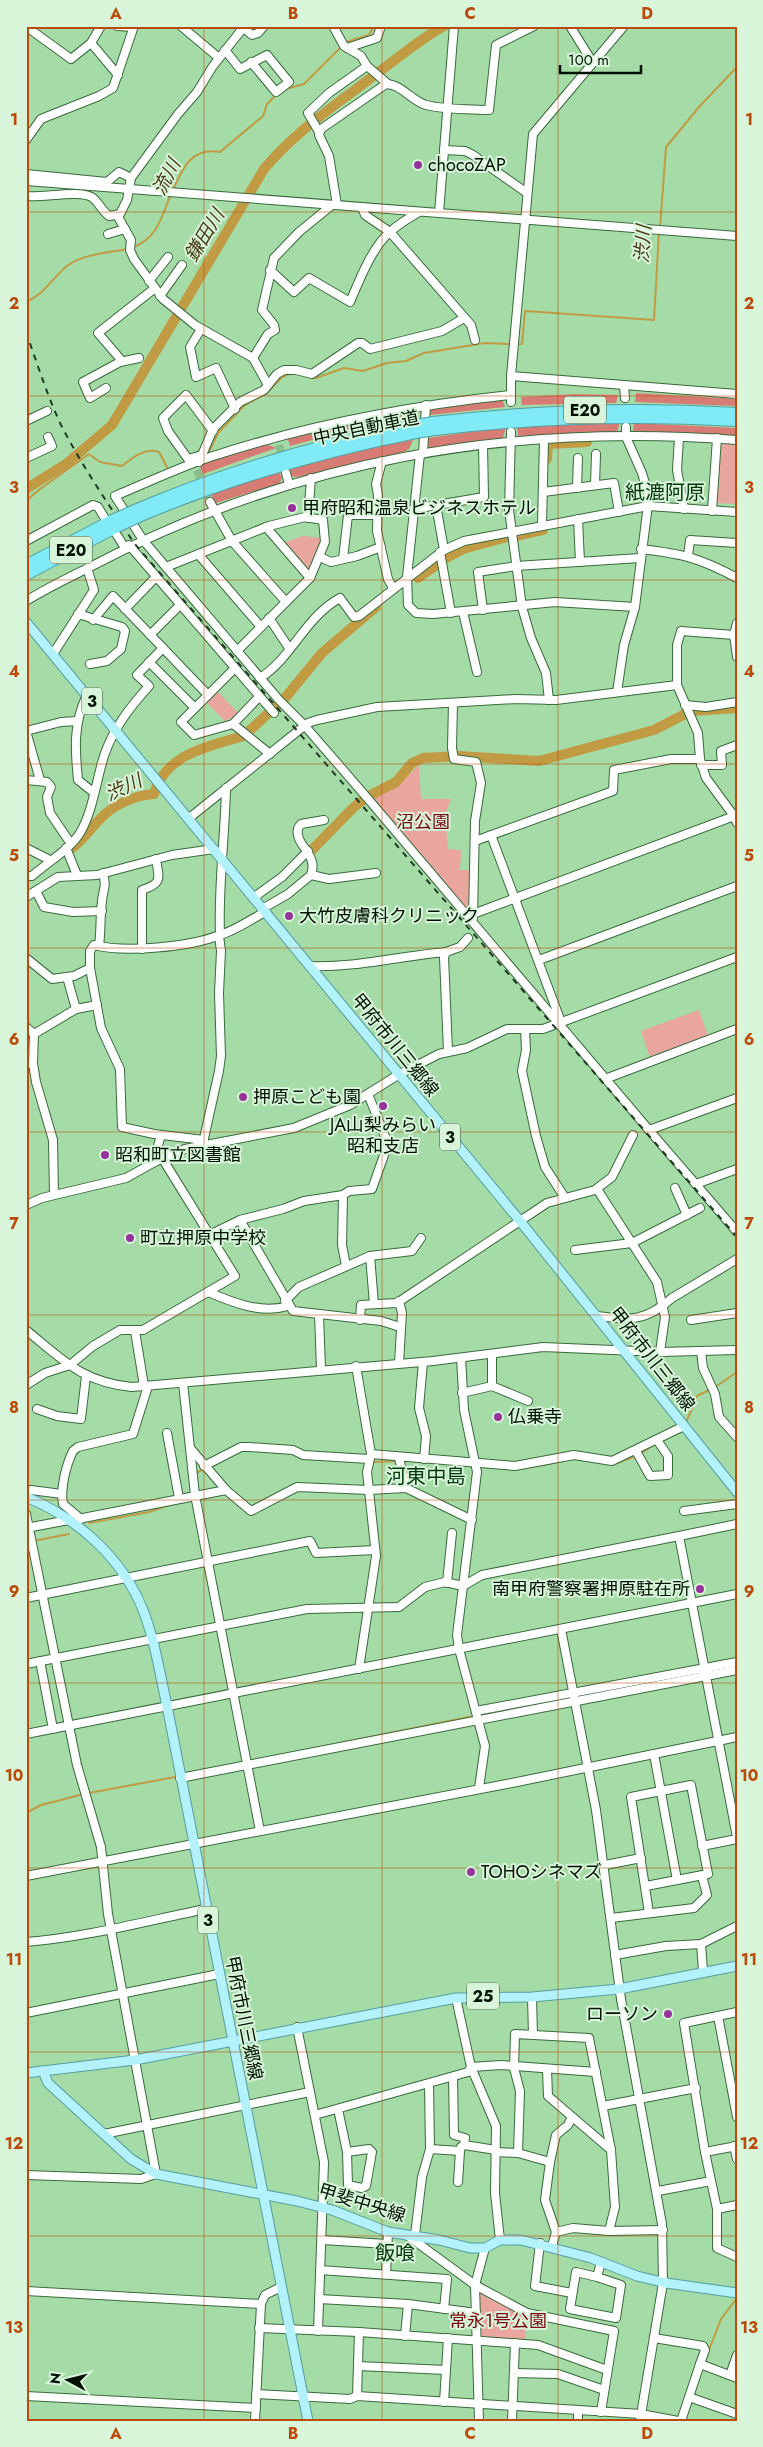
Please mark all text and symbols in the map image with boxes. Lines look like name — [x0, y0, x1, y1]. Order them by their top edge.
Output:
text: A — [109, 2, 122, 25]
text: B — [288, 2, 298, 25]
text: C — [464, 2, 476, 25]
text: D — [641, 2, 653, 25]
scale bar — [560, 42, 642, 74]
text: 100 m — [568, 49, 609, 71]
text: 1 — [10, 108, 18, 131]
text: 1 — [745, 108, 753, 131]
water label: 流川 — [146, 152, 188, 200]
place label: chocoZAP — [428, 152, 506, 178]
marker: chocoZAP — [412, 159, 424, 171]
water label: 鎌田川 — [178, 202, 232, 267]
water label: 渋川 — [628, 222, 657, 264]
text: 2 — [9, 292, 19, 315]
text: 2 — [744, 292, 754, 315]
road number: E20 — [564, 396, 606, 424]
street label: 中央自動車道 — [310, 404, 422, 452]
text: 3 — [9, 476, 19, 499]
text: 3 — [744, 476, 754, 499]
district label: 紙漉阿原 — [625, 478, 705, 507]
place label: 甲府昭和温泉ビジネスホテル — [302, 495, 536, 521]
marker: 甲府昭和温泉ビジネスホテル — [286, 502, 298, 514]
road number: E20 — [50, 536, 92, 564]
text: 4 — [8, 660, 20, 683]
text: 4 — [743, 660, 755, 683]
road number: 3 — [82, 688, 102, 714]
water label: 渋川 — [100, 766, 148, 808]
park label: 沼公園 — [396, 809, 450, 835]
text: 5 — [9, 844, 19, 867]
text: 5 — [744, 844, 754, 867]
place label: 大竹皮膚科クリニック — [299, 903, 479, 929]
marker: 大竹皮膚科クリニック — [283, 910, 295, 922]
street label: 甲府市川三郷線 — [345, 988, 445, 1102]
text: 6 — [9, 1028, 19, 1051]
text: 6 — [744, 1028, 754, 1051]
place label: 押原こども園 — [253, 1084, 361, 1110]
marker: 押原こども園 — [237, 1091, 249, 1103]
marker: JA山梨みらい 昭和支店 — [377, 1100, 389, 1112]
place label: JA山梨みらい 昭和支店 — [328, 1112, 436, 1159]
road number: 3 — [440, 1124, 460, 1150]
place label: 昭和町立図書館 — [115, 1142, 241, 1168]
marker: 昭和町立図書館 — [99, 1149, 111, 1161]
text: 7 — [9, 1212, 19, 1235]
text: 7 — [744, 1212, 754, 1235]
place label: 町立押原中学校 — [140, 1225, 266, 1251]
marker: 町立押原中学校 — [124, 1232, 136, 1244]
street label: 甲府市川三郷線 — [603, 1301, 701, 1417]
text: 8 — [9, 1396, 19, 1419]
text: 8 — [744, 1396, 754, 1419]
place label: 仏乗寺 — [508, 1404, 562, 1430]
marker: 仏乗寺 — [492, 1411, 504, 1423]
district label: 河東中島 — [386, 1462, 466, 1491]
place label: 南甲府警察署押原駐在所 — [492, 1576, 690, 1602]
text: 9 — [9, 1580, 19, 1603]
text: 9 — [744, 1580, 754, 1603]
marker: 南甲府警察署押原駐在所 — [694, 1583, 706, 1595]
text: 10 — [5, 1764, 23, 1787]
text: 10 — [740, 1764, 758, 1787]
place label: TOHOシネマズ — [481, 1859, 602, 1885]
marker: TOHOシネマズ — [465, 1866, 477, 1878]
road number: 3 — [198, 1906, 218, 1934]
text: 11 — [6, 1948, 22, 1971]
text: 11 — [741, 1948, 757, 1971]
street label: 甲府市川三郷線 — [219, 1954, 269, 2082]
road number: 25 — [467, 1982, 499, 2010]
place label: ローソン — [586, 2001, 658, 2027]
marker: ローソン — [662, 2008, 674, 2020]
text: 12 — [5, 2132, 23, 2155]
text: 12 — [740, 2132, 758, 2155]
street label: 甲斐中央線 — [315, 2177, 409, 2229]
district label: 飯喰 — [375, 2239, 415, 2268]
park label: 常永1号公園 — [449, 2308, 547, 2334]
text: 13 — [5, 2316, 23, 2339]
text: 13 — [740, 2316, 758, 2339]
north arrow — [42, 2354, 92, 2404]
text: N — [44, 2372, 66, 2385]
text: A — [109, 2422, 122, 2445]
text: B — [288, 2422, 298, 2445]
text: C — [464, 2422, 476, 2445]
text: D — [641, 2422, 653, 2445]

